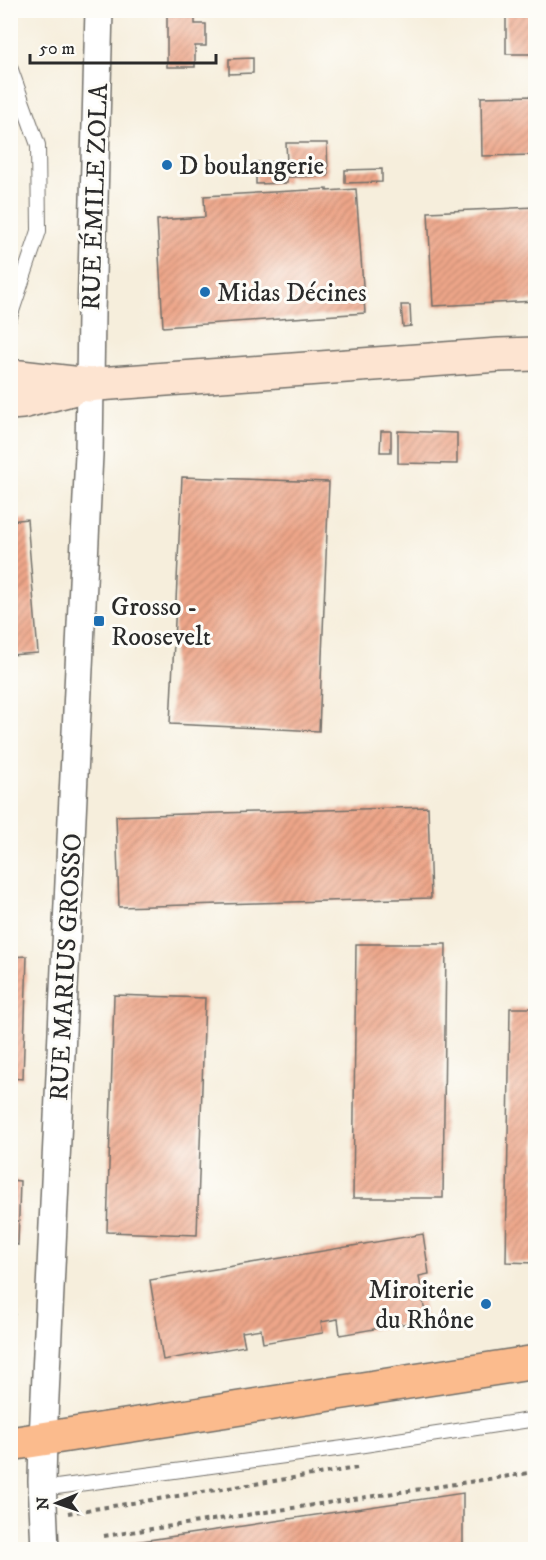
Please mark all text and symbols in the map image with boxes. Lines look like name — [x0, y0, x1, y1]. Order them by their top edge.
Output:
scale bar — [30, 27, 216, 65]
text: 50 m — [39, 38, 75, 60]
street label: RUE ÉMILE ZOLA — [75, 83, 116, 311]
place label: D boulangerie — [179, 150, 324, 183]
marker: D boulangerie — [160, 158, 174, 172]
place label: Midas Décines — [217, 277, 367, 310]
marker: Midas Décines — [198, 285, 212, 299]
place label: Grosso - Roosevelt — [111, 591, 211, 654]
marker: Grosso - Roosevelt — [92, 614, 106, 628]
street label: RUE MARIUS GROSSO — [43, 832, 90, 1102]
place label: Miroiterie du Rhône — [368, 1274, 474, 1337]
marker: Miroiterie du Rhône — [479, 1297, 493, 1311]
north arrow — [27, 1473, 87, 1533]
text: N — [33, 1497, 53, 1510]

